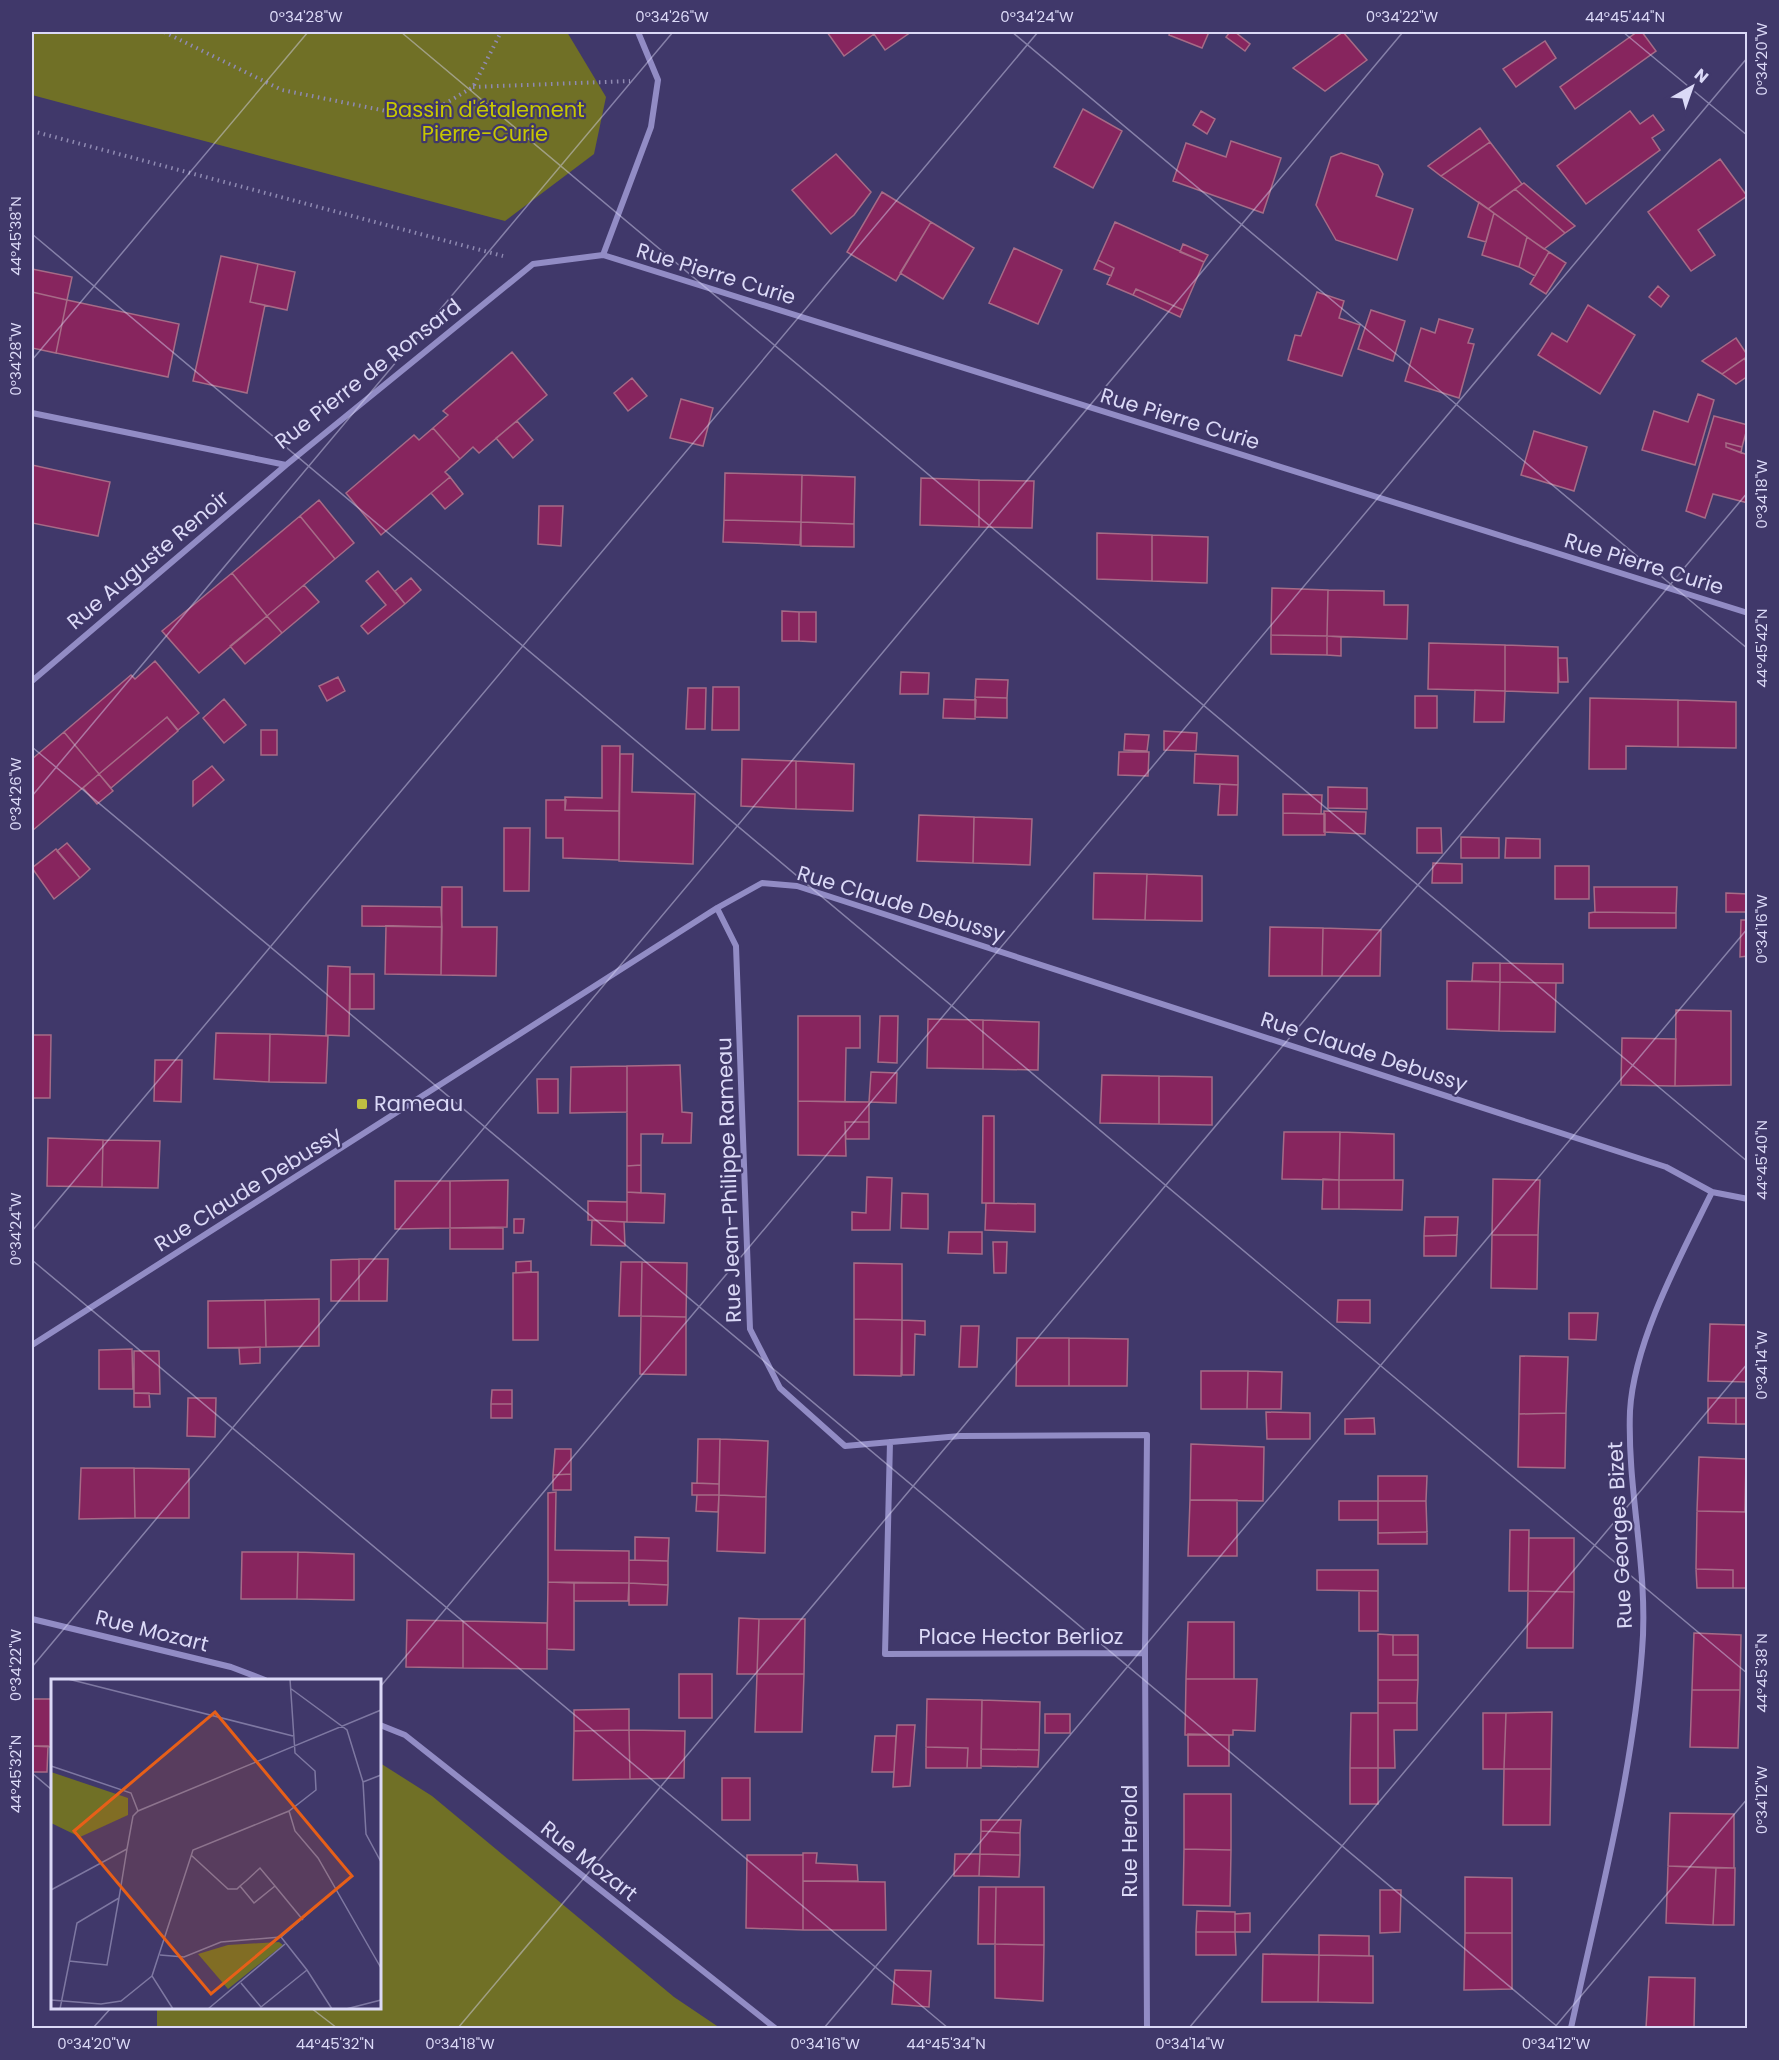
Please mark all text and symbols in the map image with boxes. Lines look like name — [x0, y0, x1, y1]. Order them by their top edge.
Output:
text: 0°34'28"W — [269, 6, 343, 27]
text: 0°34'26"W — [635, 6, 709, 27]
text: 0°34'24"W — [1000, 6, 1074, 27]
text: 0°34'22"W — [1366, 6, 1439, 27]
text: 44°45'44"N — [1585, 6, 1665, 27]
text: 0°34'20"W — [1751, 22, 1772, 96]
north arrow — [1662, 57, 1722, 117]
text: N — [1689, 63, 1713, 89]
park label: Bassin d'étalement Pierre-Curie — [385, 95, 585, 148]
text: 44°45'38"N — [5, 196, 26, 276]
street label: Rue Pierre Curie — [633, 236, 799, 312]
street label: Rue Pierre de Ronsard — [268, 292, 467, 456]
text: 0°34'28"W — [5, 322, 26, 396]
street label: Rue Pierre Curie — [1097, 381, 1263, 457]
text: 0°34'18"W — [1751, 459, 1772, 529]
street label: Rue Auguste Renoir — [61, 483, 235, 636]
street label: Rue Pierre Curie — [1561, 526, 1727, 602]
text: 44°45'42"N — [1751, 608, 1772, 688]
text: 0°34'26"W — [5, 757, 26, 831]
street label: Rue Claude Debussy — [794, 858, 1009, 949]
text: 0°34'16"W — [1751, 894, 1772, 964]
street label: Rue Claude Debussy — [1257, 1004, 1471, 1099]
street label: Rue Jean-Philippe Rameau — [709, 1037, 748, 1323]
place label: Rameau — [374, 1089, 463, 1118]
marker: Rameau — [355, 1097, 369, 1111]
street label: Rue Claude Debussy — [148, 1119, 347, 1258]
text: 44°45'40"N — [1751, 1120, 1772, 1200]
text: 0°34'24"W — [5, 1192, 26, 1266]
text: 0°34'14"W — [1751, 1330, 1772, 1400]
street label: Rue Georges Bizet — [1600, 1441, 1639, 1629]
street label: Rue Mozart — [93, 1602, 212, 1659]
street label: Place Hector Berlioz — [919, 1622, 1123, 1651]
text: 0°34'22"W — [5, 1628, 26, 1701]
text: 44°45'38"N — [1751, 1633, 1772, 1713]
inset map — [51, 1679, 381, 2009]
text: 44°45'32"N — [5, 1735, 26, 1813]
text: 0°34'12"W — [1751, 1765, 1772, 1834]
street label: Rue Herold — [1115, 1784, 1144, 1898]
street label: Rue Mozart — [535, 1814, 644, 1908]
text: 0°34'20"W — [57, 2033, 131, 2054]
text: 44°45'32"N — [296, 2033, 374, 2054]
text: 0°34'18"W — [425, 2033, 495, 2054]
text: 0°34'16"W — [790, 2033, 860, 2054]
text: 44°45'34"N — [906, 2033, 986, 2054]
text: 0°34'14"W — [1155, 2033, 1225, 2054]
text: 0°34'12"W — [1522, 2033, 1591, 2054]

